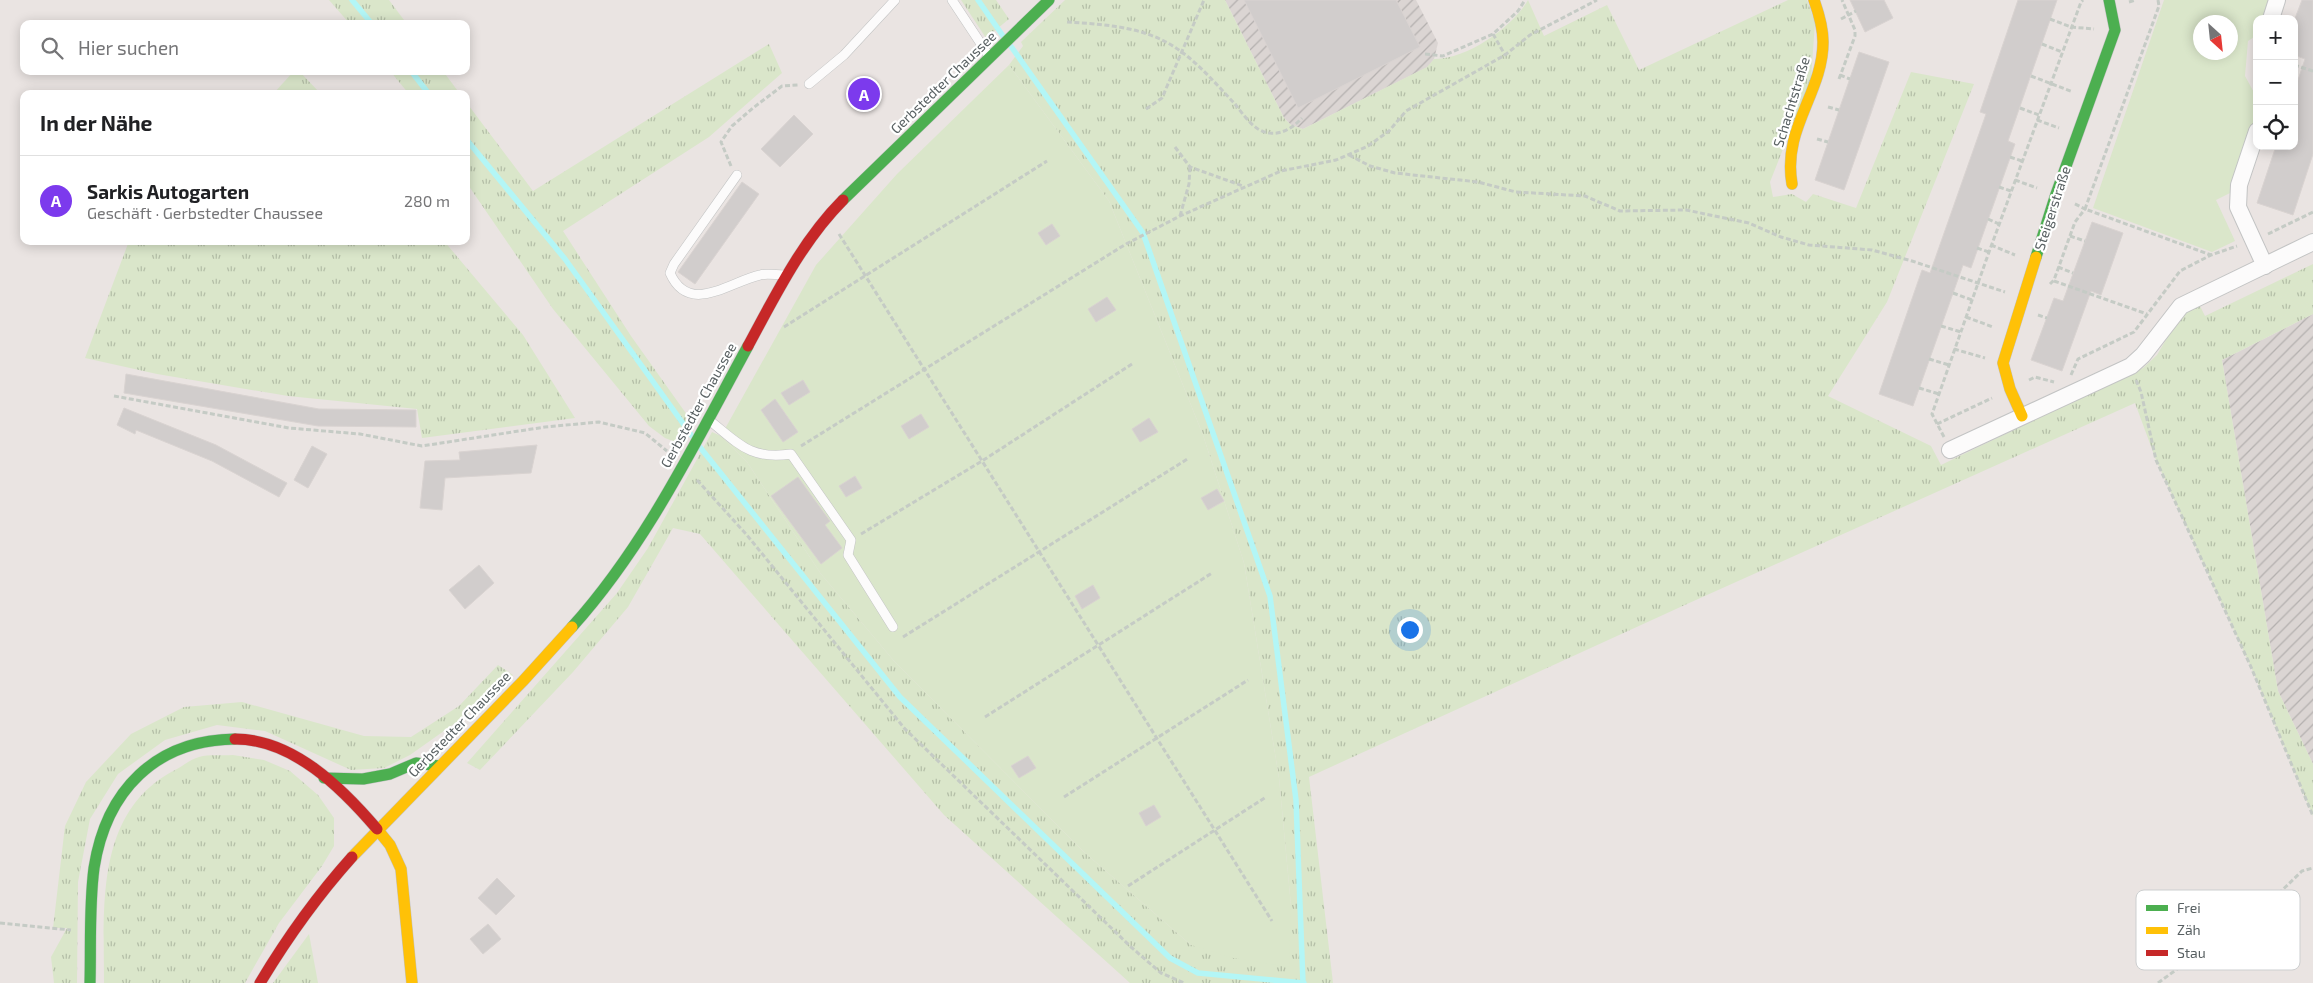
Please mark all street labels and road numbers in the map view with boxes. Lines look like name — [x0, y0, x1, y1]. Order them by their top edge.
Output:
street label: Gerbstedter Chaussee — [887, 27, 999, 137]
street label: Schachtstraße — [1769, 55, 1813, 149]
street label: Steigerstraße — [2030, 164, 2074, 252]
street label: Gerbstedter Chaussee — [657, 340, 739, 470]
street label: Gerbstedter Chaussee — [404, 668, 514, 780]

